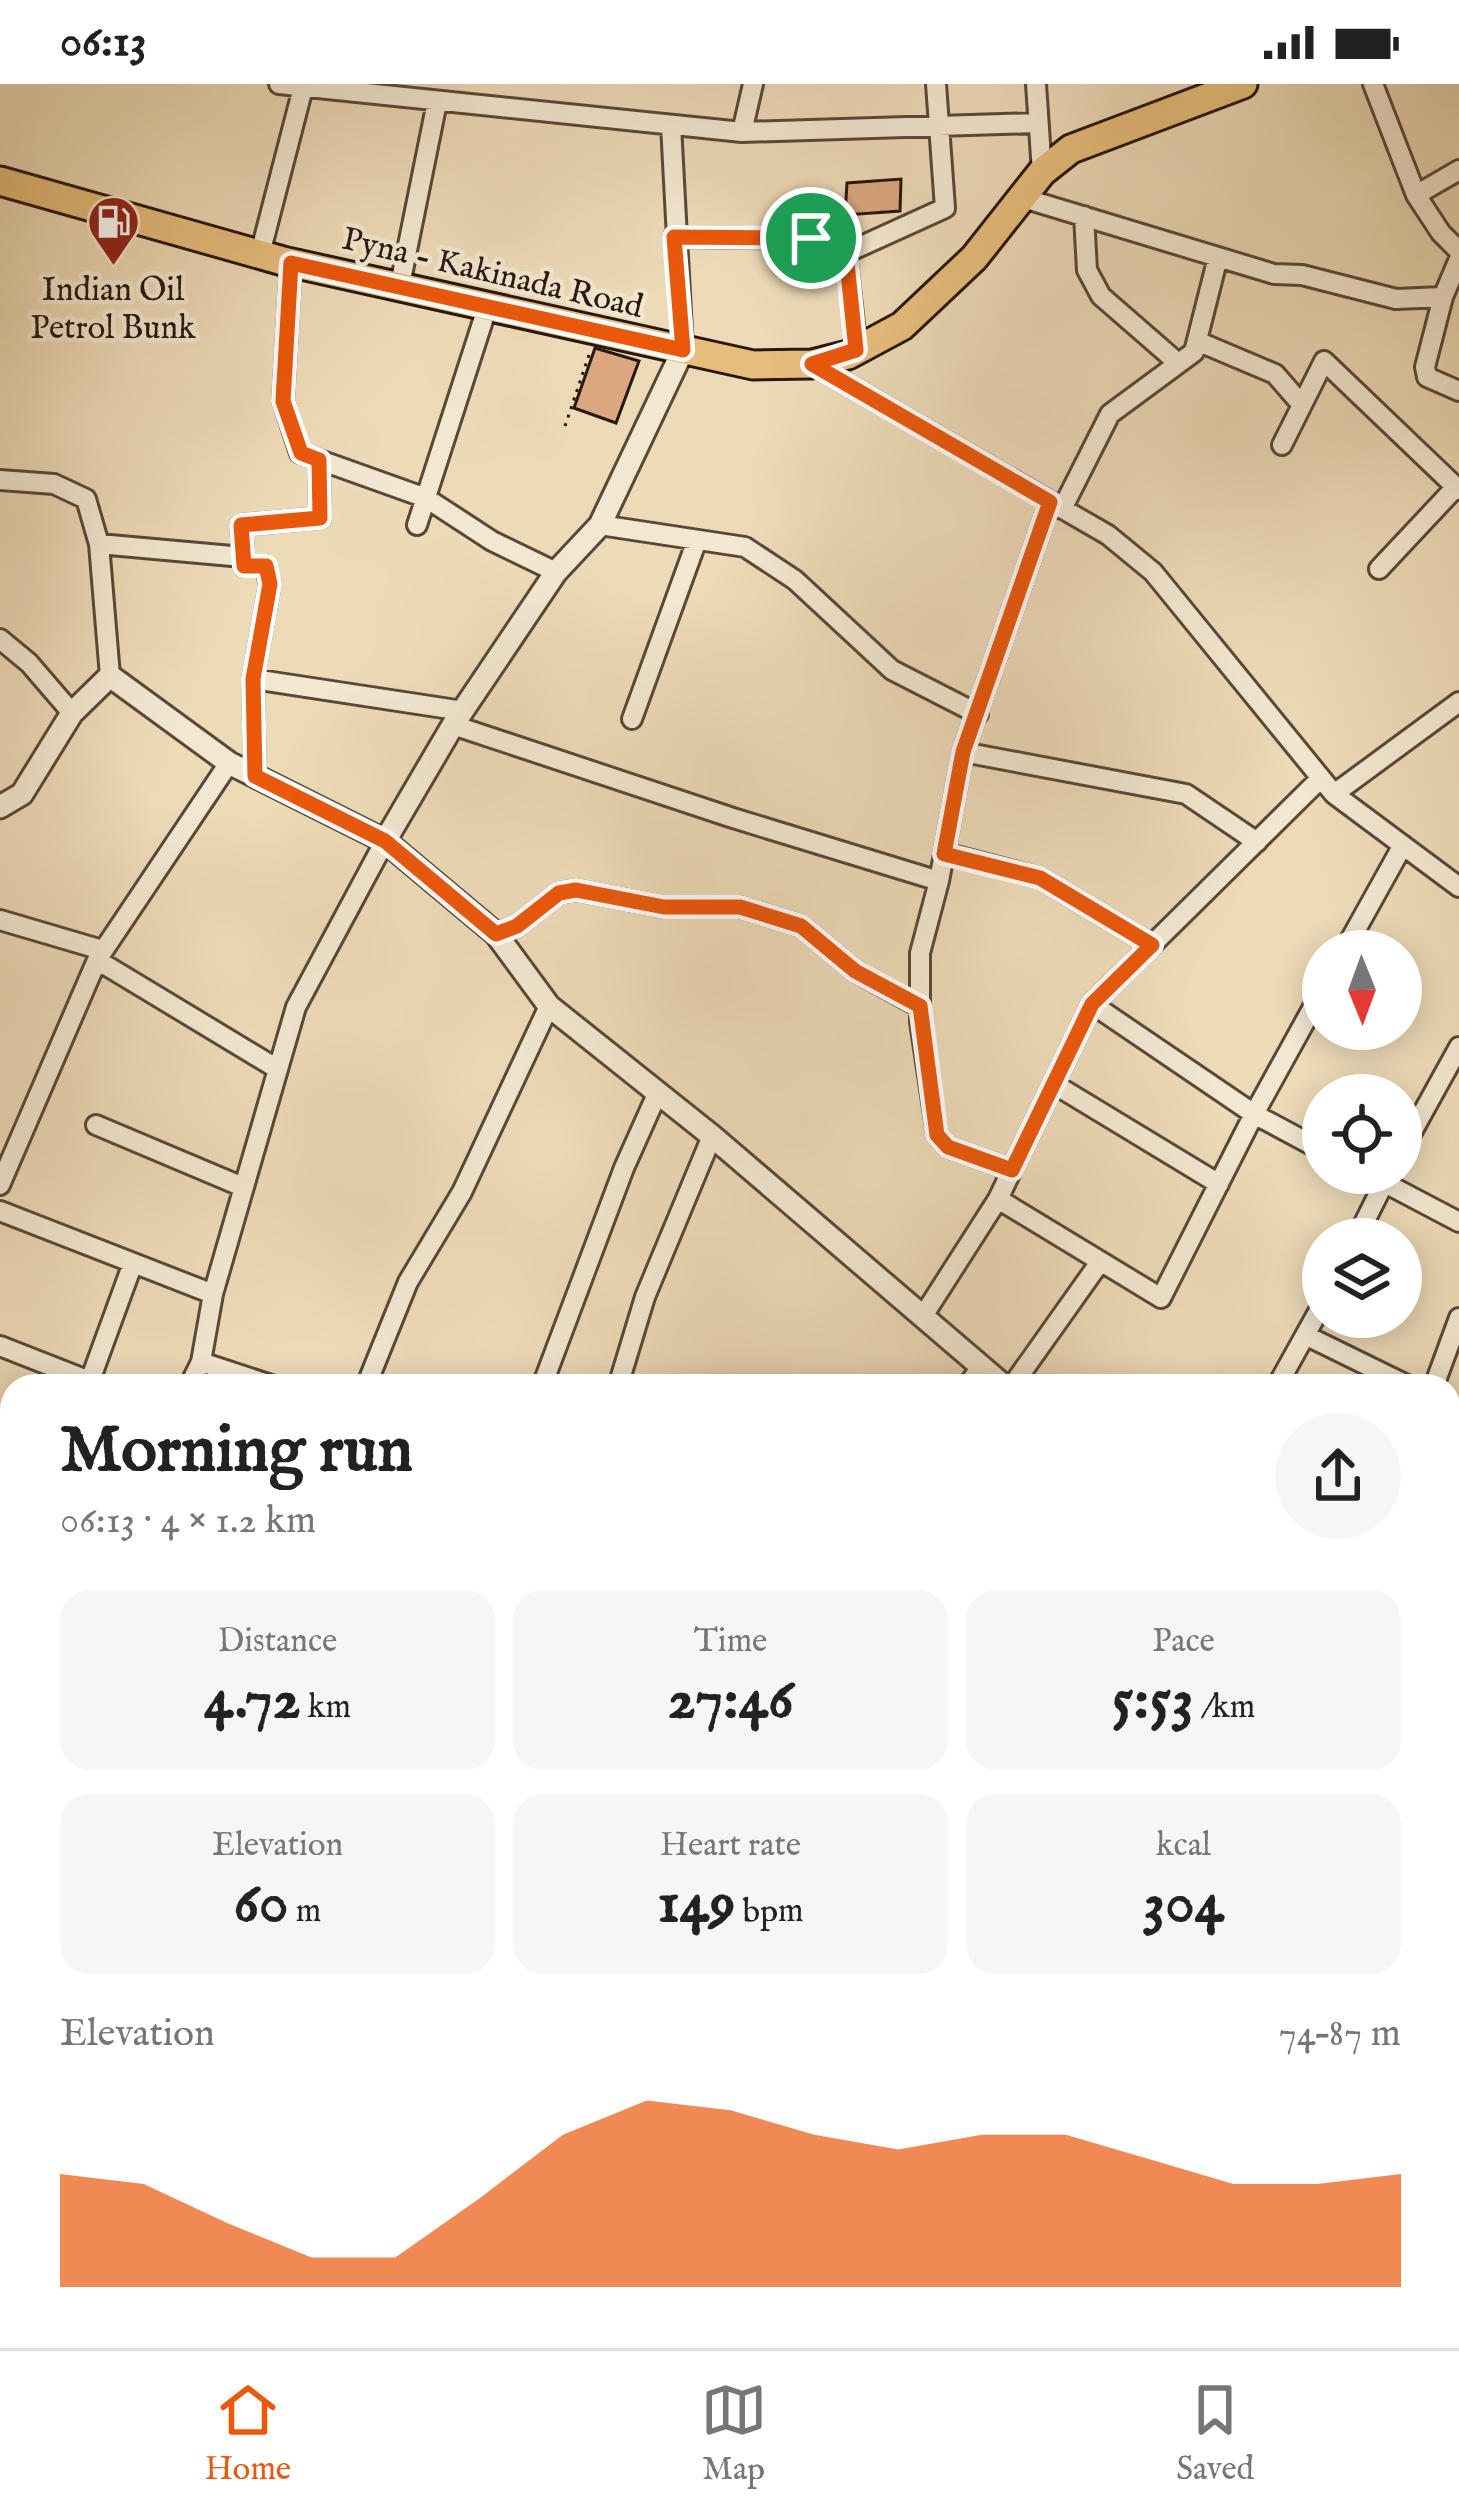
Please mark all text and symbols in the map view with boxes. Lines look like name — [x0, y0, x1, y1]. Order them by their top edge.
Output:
text: 06:13 — [60, 14, 147, 71]
pin — [760, 187, 862, 289]
fuel station icon: Indian Oil Petrol Bunk — [85, 193, 141, 267]
icon: arrive — [778, 205, 844, 271]
street label: Pyna - Kakinada Road — [338, 219, 647, 329]
place label: Indian Oil Petrol Bunk — [30, 270, 196, 350]
north arrow — [1302, 930, 1422, 1050]
map controls — [1302, 930, 1422, 1338]
button: locate — [1302, 1074, 1422, 1194]
button: layers — [1302, 1218, 1422, 1338]
text: Morning run — [60, 1410, 413, 1494]
button: share — [1275, 1413, 1401, 1539]
text: 06:13 · 4 × 1.2 km — [60, 1497, 316, 1546]
text: Distance — [218, 1621, 337, 1663]
text: Time — [694, 1621, 767, 1663]
text: Pace — [1152, 1621, 1215, 1663]
text: 4.72 — [204, 1663, 301, 1739]
text: 27:46 — [667, 1663, 794, 1739]
text: 5:53 — [1112, 1663, 1194, 1739]
text: km — [301, 1687, 351, 1729]
text: /km — [1194, 1687, 1255, 1729]
text: Elevation — [212, 1825, 343, 1867]
text: Heart rate — [660, 1825, 801, 1867]
text: kcal — [1156, 1825, 1211, 1867]
text: 60 — [234, 1867, 289, 1943]
text: 149 — [657, 1867, 735, 1943]
text: 304 — [1143, 1867, 1224, 1943]
text: m — [289, 1891, 321, 1933]
text: bpm — [735, 1891, 804, 1933]
text: Elevation — [60, 2010, 215, 2059]
text: 74–87 m — [1279, 2010, 1401, 2059]
tab: Home — [205, 2377, 291, 2491]
tab: Map — [701, 2377, 767, 2491]
tab: Saved — [1176, 2377, 1254, 2491]

